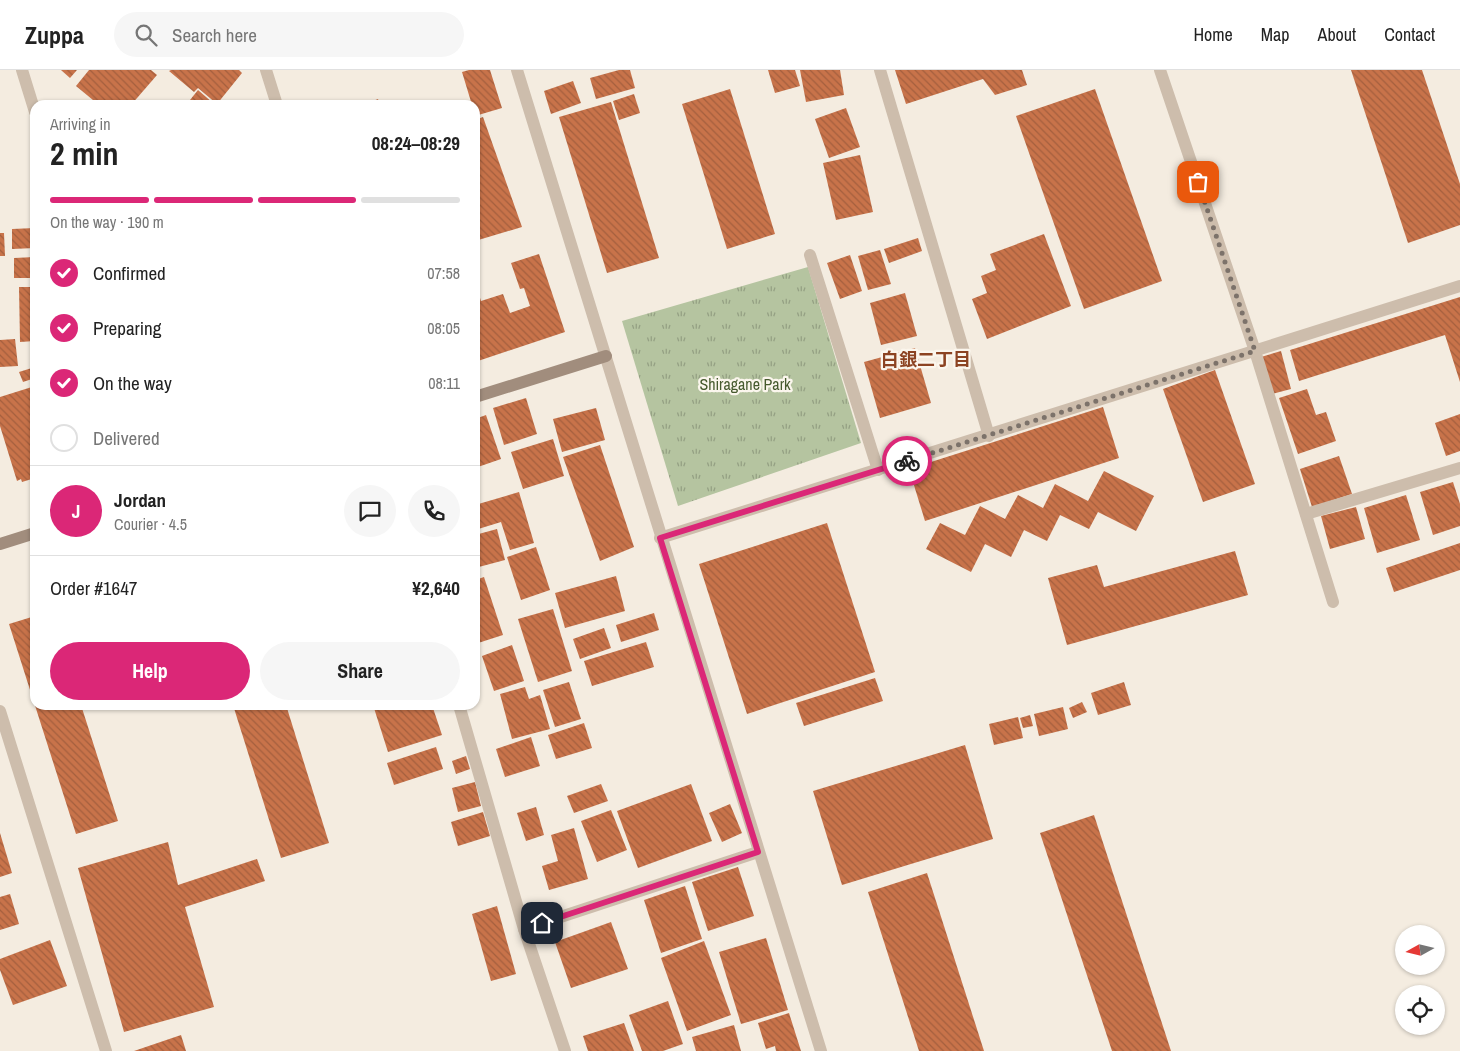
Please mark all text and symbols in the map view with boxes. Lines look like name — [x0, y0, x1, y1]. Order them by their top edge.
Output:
search box — [114, 12, 464, 57]
text: Zuppa — [25, 19, 84, 51]
icon: search — [132, 21, 160, 49]
text: Search here — [172, 22, 257, 48]
text: Home — [1193, 22, 1233, 47]
text: Map — [1261, 22, 1290, 47]
text: About — [1318, 22, 1356, 47]
text: Contact — [1384, 22, 1435, 47]
text: Arriving in — [50, 113, 111, 135]
text: 08:24–08:29 — [372, 130, 460, 156]
text: 2 min — [50, 132, 119, 175]
pin — [1177, 161, 1219, 203]
icon: bag — [1184, 168, 1212, 196]
text: On the way · 190 m — [50, 211, 164, 233]
icon: check — [50, 259, 78, 287]
text: Confirmed — [93, 260, 166, 286]
text: 07:58 — [427, 262, 460, 284]
icon: check — [50, 314, 78, 342]
text: Preparing — [93, 315, 161, 341]
text: 08:05 — [427, 317, 460, 339]
district label: 白銀二丁目 — [881, 347, 971, 372]
icon: check — [50, 369, 78, 397]
text: On the way — [93, 370, 172, 396]
text: 08:11 — [428, 372, 460, 394]
park label: Shiragane Park — [699, 373, 791, 395]
text: Delivered — [93, 425, 160, 451]
courier — [882, 436, 932, 486]
icon: bike — [893, 447, 921, 475]
button: chat — [344, 485, 396, 537]
button: phone — [408, 485, 460, 537]
text: Jordan — [114, 487, 166, 513]
text: J — [72, 498, 80, 524]
text: Courier · 4.5 — [114, 513, 187, 535]
text: Order #1647 — [50, 575, 137, 601]
text: ¥2,640 — [412, 575, 460, 601]
button: Help — [50, 642, 250, 700]
button: Share — [260, 642, 460, 700]
pin — [521, 902, 563, 944]
icon: home — [528, 909, 556, 937]
north arrow — [1395, 925, 1445, 975]
map controls — [1395, 925, 1445, 1035]
button: locate — [1395, 985, 1445, 1035]

